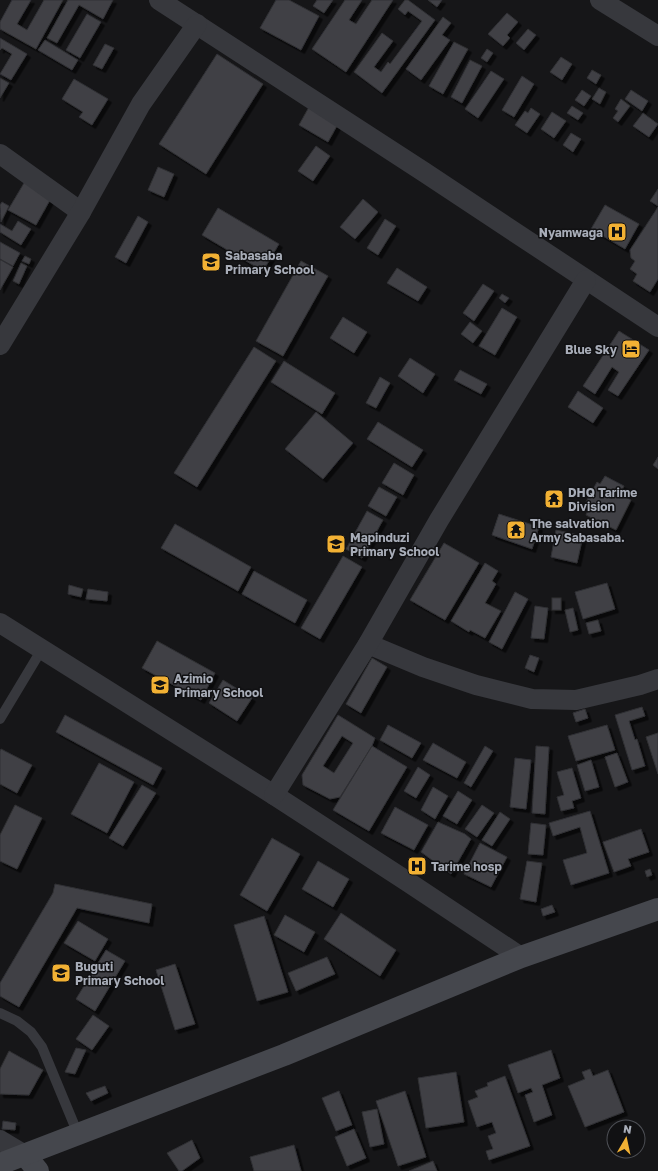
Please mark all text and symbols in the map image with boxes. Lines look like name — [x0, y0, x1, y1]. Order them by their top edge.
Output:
hospital icon: Nyamwaga — [606, 221, 628, 243]
place label: Nyamwaga — [539, 225, 603, 240]
place label: Sabasaba Primary School — [225, 248, 314, 277]
school or university icon: Sabasaba Primary School — [200, 251, 222, 273]
hotel icon: Blue Sky — [620, 338, 642, 360]
place label: Blue Sky — [565, 342, 618, 357]
place label: DHQ Tarime Division — [568, 485, 637, 514]
temple icon: DHQ Tarime Division — [543, 488, 565, 510]
place label: The salvation Army Sabasaba. — [530, 516, 625, 545]
temple icon: The salvation Army Sabasaba. — [505, 519, 527, 541]
place label: Mapinduzi Primary School — [350, 530, 439, 559]
school or university icon: Mapinduzi Primary School — [325, 533, 347, 555]
place label: Azimio Primary School — [174, 671, 263, 700]
school or university icon: Azimio Primary School — [149, 674, 171, 696]
hospital icon: Tarime hosp — [406, 855, 428, 877]
place label: Tarime hosp — [431, 859, 503, 874]
place label: Buguti Primary School — [75, 959, 164, 988]
school or university icon: Buguti Primary School — [50, 962, 72, 984]
north arrow — [606, 1119, 646, 1159]
text: N — [622, 1122, 633, 1136]

